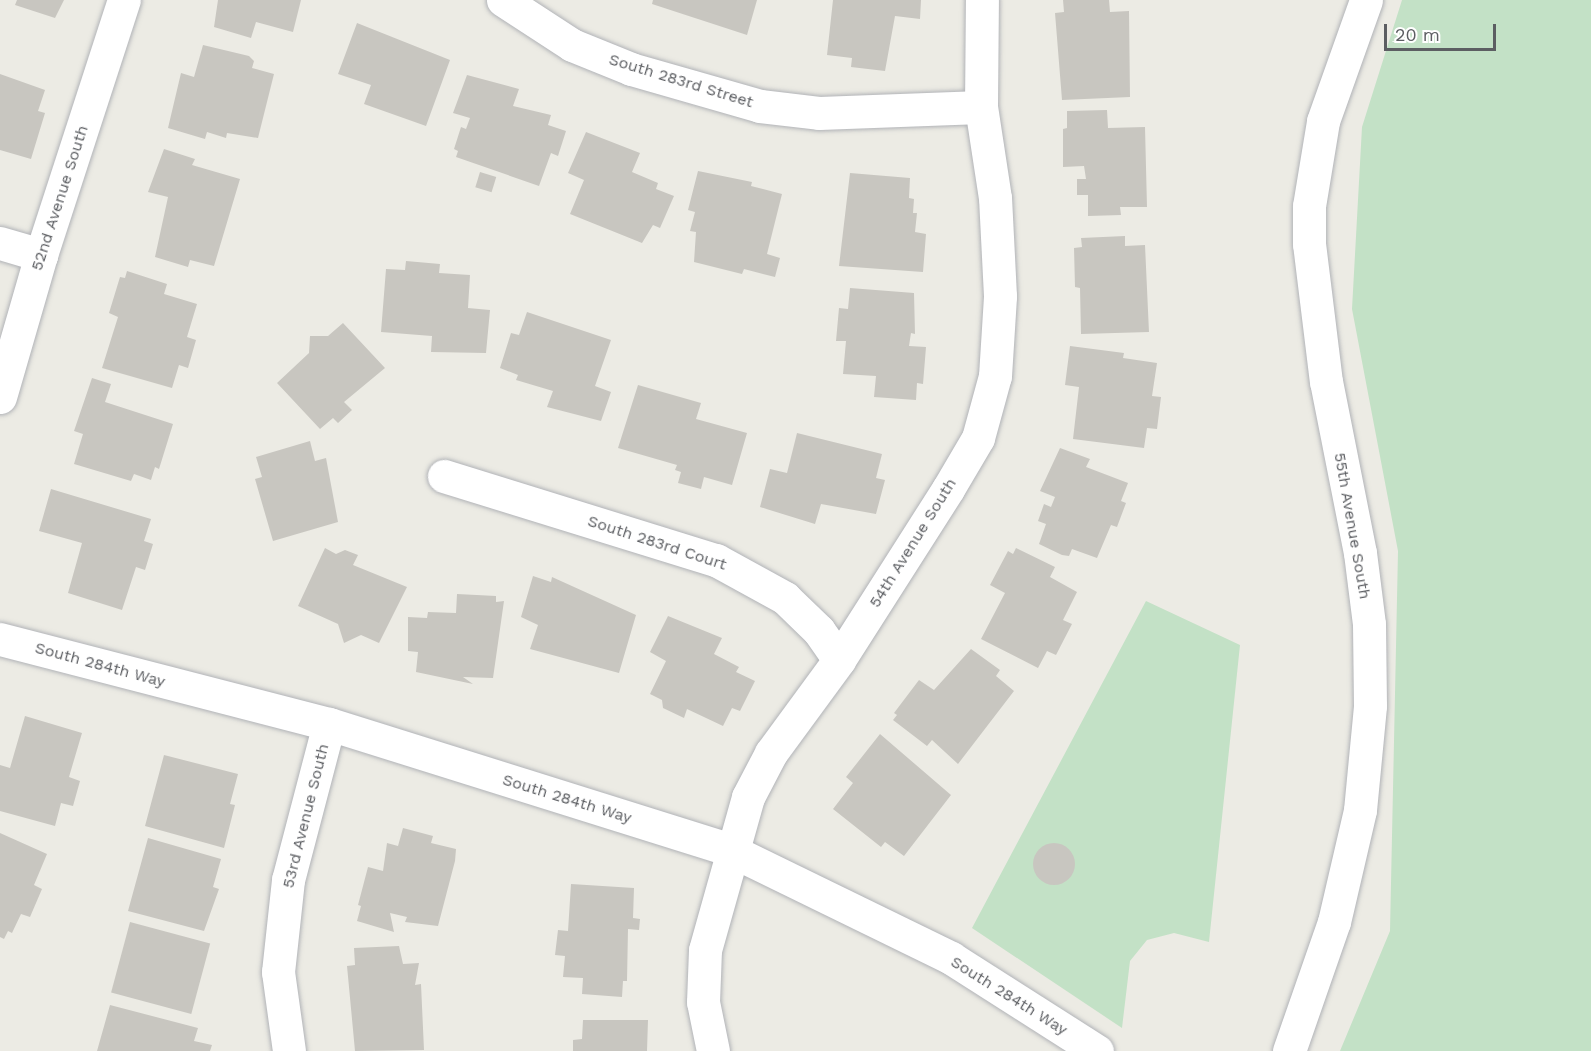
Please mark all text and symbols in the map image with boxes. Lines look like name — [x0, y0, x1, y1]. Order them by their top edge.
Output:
scale bar — [1387, 12, 1500, 50]
text: 20 m — [1395, 24, 1440, 45]
street label: South 283rd Street — [607, 50, 755, 112]
street label: 52nd Avenue South — [27, 123, 93, 273]
street label: 55th Avenue South — [1330, 451, 1374, 601]
street label: 54th Avenue South — [865, 475, 961, 611]
street label: South 283rd Court — [585, 511, 729, 575]
street label: South 284th Way — [33, 638, 167, 692]
street label: 53rd Avenue South — [279, 741, 333, 891]
street label: South 284th Way — [500, 770, 634, 828]
street label: South 284th Way — [947, 952, 1071, 1040]

